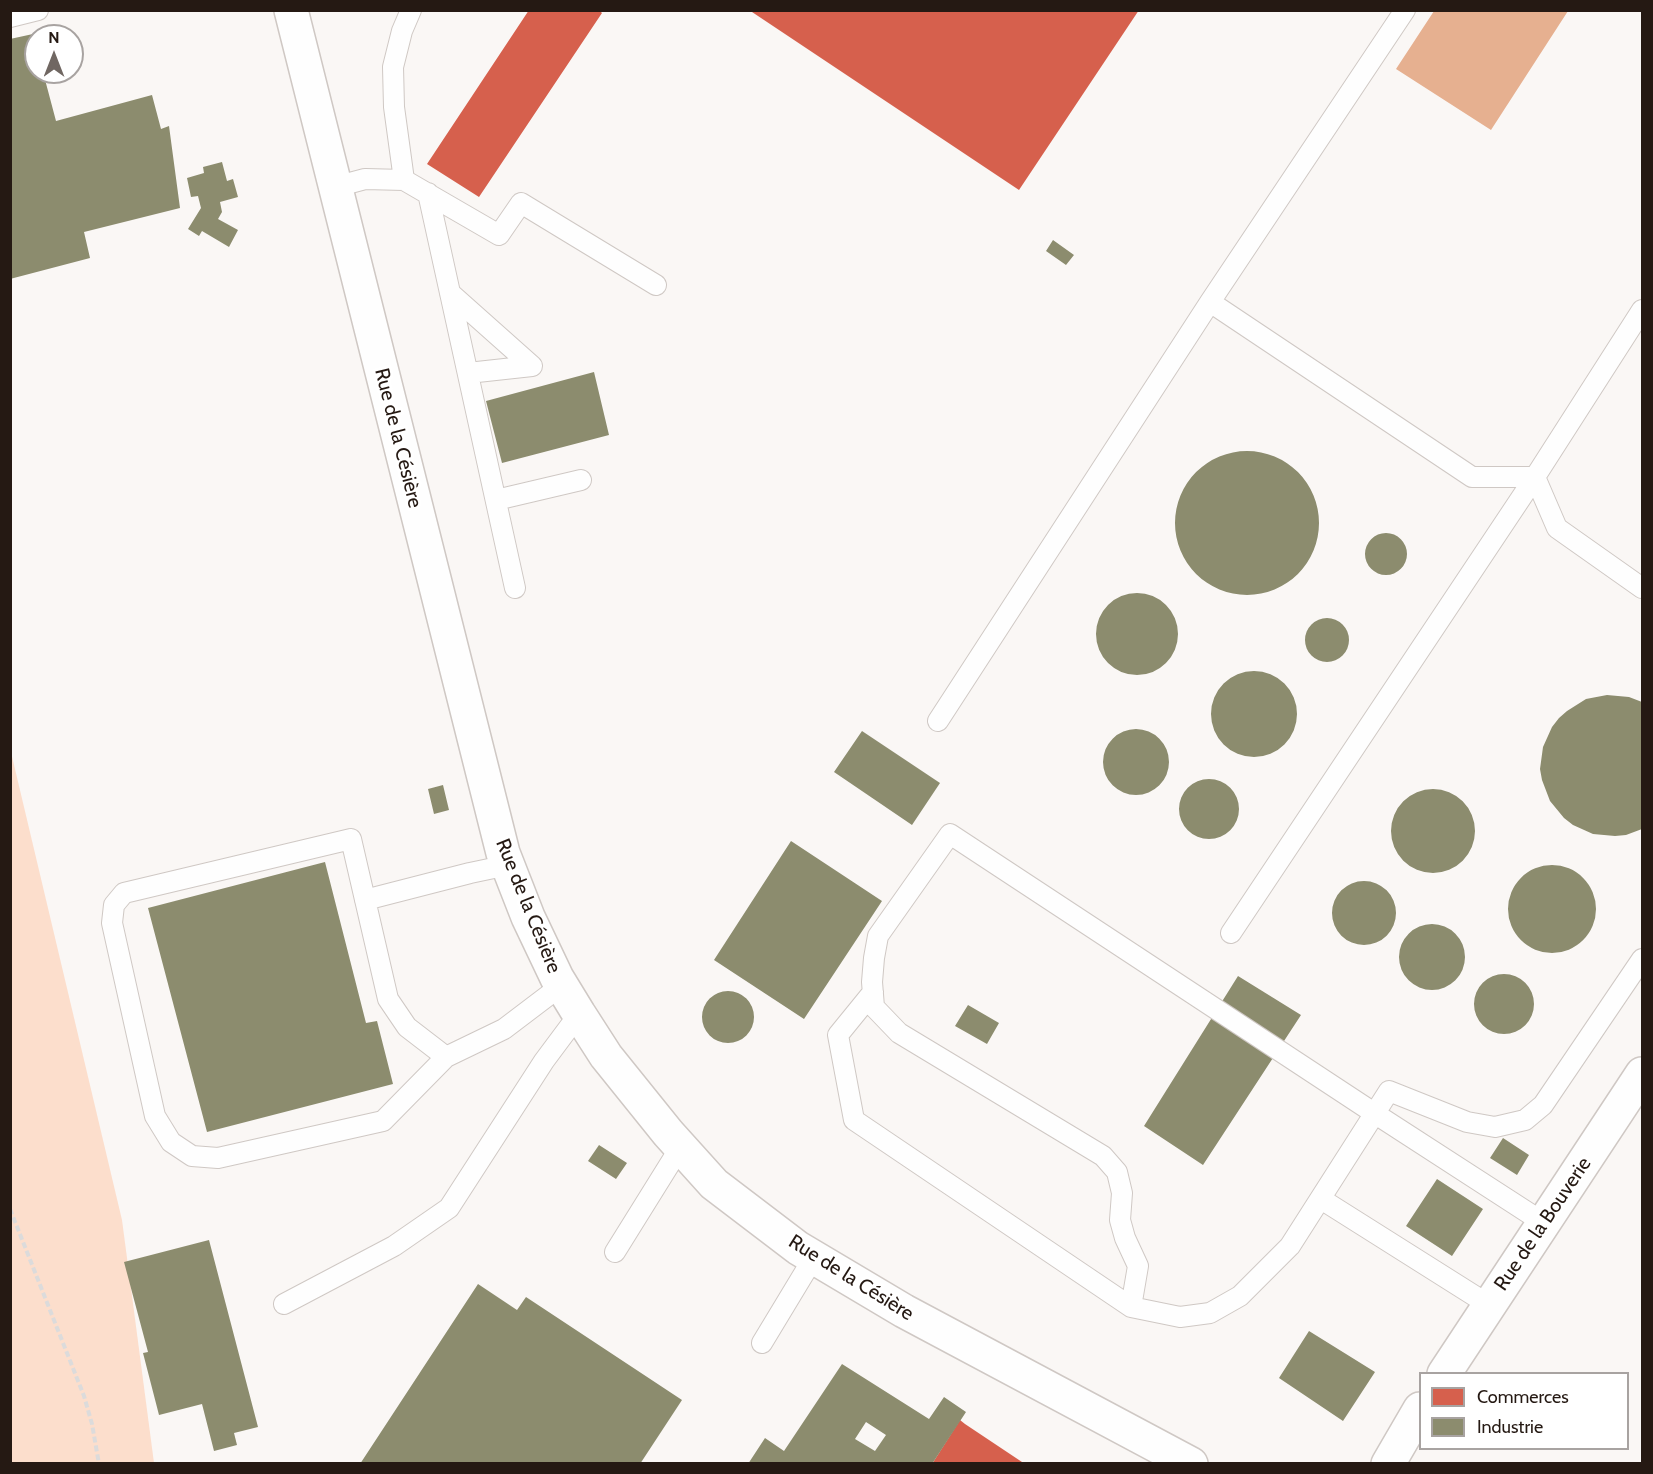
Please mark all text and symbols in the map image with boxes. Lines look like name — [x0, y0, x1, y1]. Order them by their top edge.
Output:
north arrow — [24, 24, 84, 84]
text: N — [48, 28, 60, 47]
street label: Rue de la Césière — [369, 366, 427, 510]
street label: Rue de la Césière — [490, 835, 566, 977]
street label: Rue de la Bouverie — [1489, 1153, 1597, 1295]
street label: Rue de la Césière — [784, 1230, 918, 1326]
legend — [1419, 1372, 1629, 1450]
text: Commerces — [1477, 1386, 1569, 1408]
text: Industrie — [1477, 1416, 1543, 1438]

